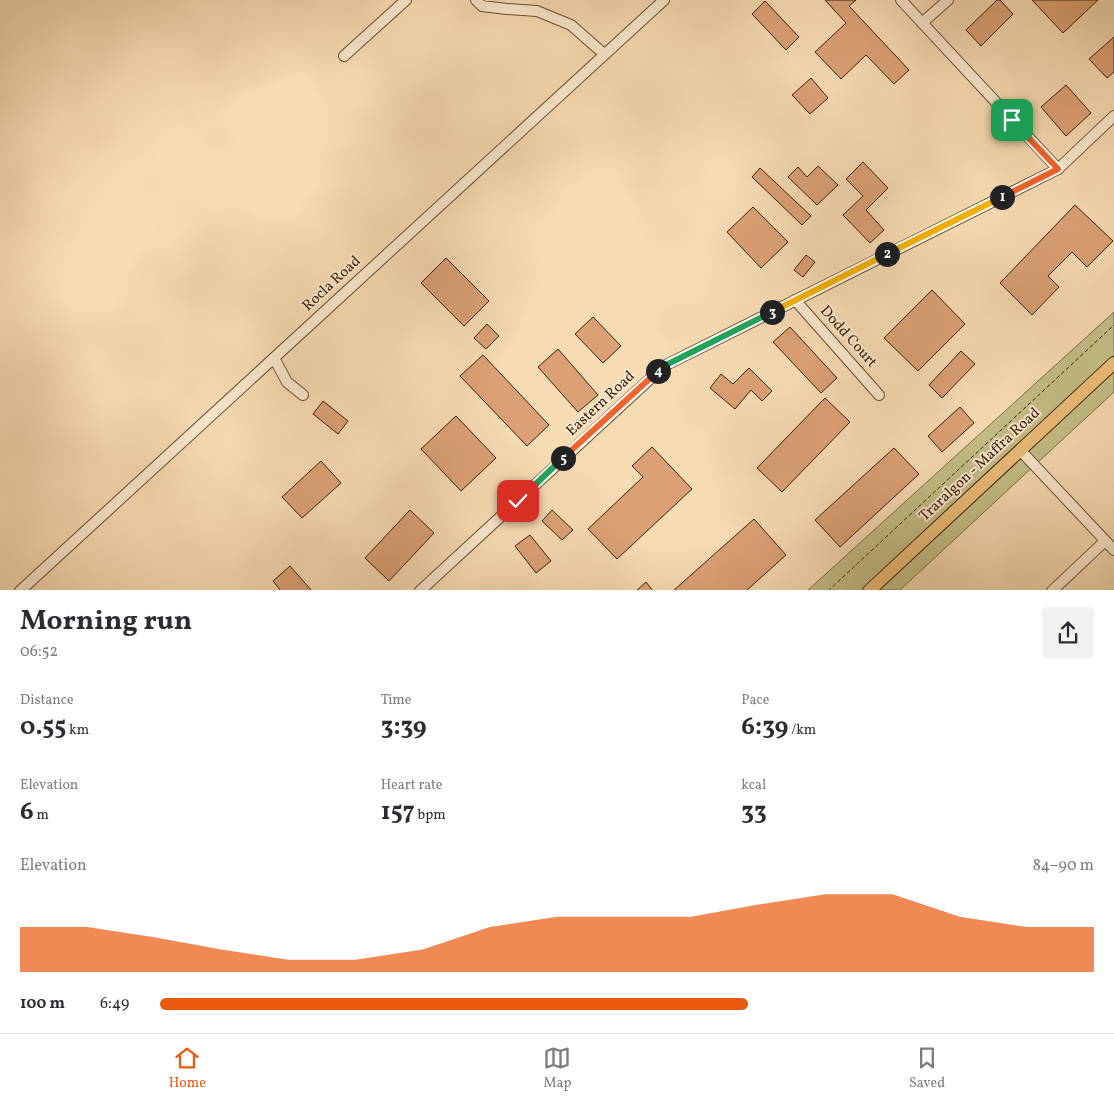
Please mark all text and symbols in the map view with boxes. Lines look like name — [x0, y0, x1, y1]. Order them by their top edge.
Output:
pin — [991, 99, 1033, 141]
icon: arrive — [998, 106, 1026, 134]
pin: 1 — [990, 184, 1014, 210]
text: 1 — [1000, 188, 1005, 207]
pin: 2 — [874, 242, 900, 266]
text: 2 — [884, 245, 891, 264]
street label: Rocla Road — [298, 251, 366, 317]
pin: 3 — [760, 300, 784, 324]
street label: Dodd Court — [815, 301, 881, 373]
text: 3 — [769, 303, 776, 322]
pin: 4 — [646, 358, 670, 384]
text: 4 — [654, 362, 663, 381]
street label: Eastern Road — [562, 367, 640, 441]
street label: Traralgon - Maffra Road — [915, 403, 1045, 527]
pin: 5 — [550, 446, 576, 470]
text: 5 — [560, 449, 567, 468]
pin — [497, 480, 539, 522]
icon: check — [504, 487, 532, 515]
text: Morning run — [20, 602, 192, 641]
button: share — [1042, 607, 1094, 659]
text: 06:52 — [20, 641, 58, 663]
text: Distance — [20, 691, 74, 710]
text: Time — [381, 691, 411, 710]
text: Pace — [741, 691, 769, 710]
text: 0.55 — [20, 710, 66, 745]
text: 3:39 — [381, 710, 427, 745]
text: 6:39 — [741, 710, 788, 745]
text: km — [66, 721, 89, 740]
text: /km — [788, 721, 816, 740]
text: Elevation — [20, 776, 78, 795]
text: Heart rate — [381, 776, 442, 795]
text: kcal — [741, 776, 766, 795]
text: 6 — [20, 795, 34, 830]
text: 157 — [381, 795, 415, 830]
text: 33 — [741, 795, 767, 830]
text: m — [34, 806, 49, 825]
text: bpm — [415, 806, 446, 825]
text: Elevation — [20, 855, 87, 877]
text: 84–90 m — [1033, 855, 1094, 877]
text: 100 m — [20, 993, 65, 1015]
text: 6:49 — [100, 993, 129, 1015]
tab: Home — [169, 1044, 206, 1093]
tab: Map — [543, 1044, 571, 1093]
tab: Saved — [909, 1044, 945, 1093]

